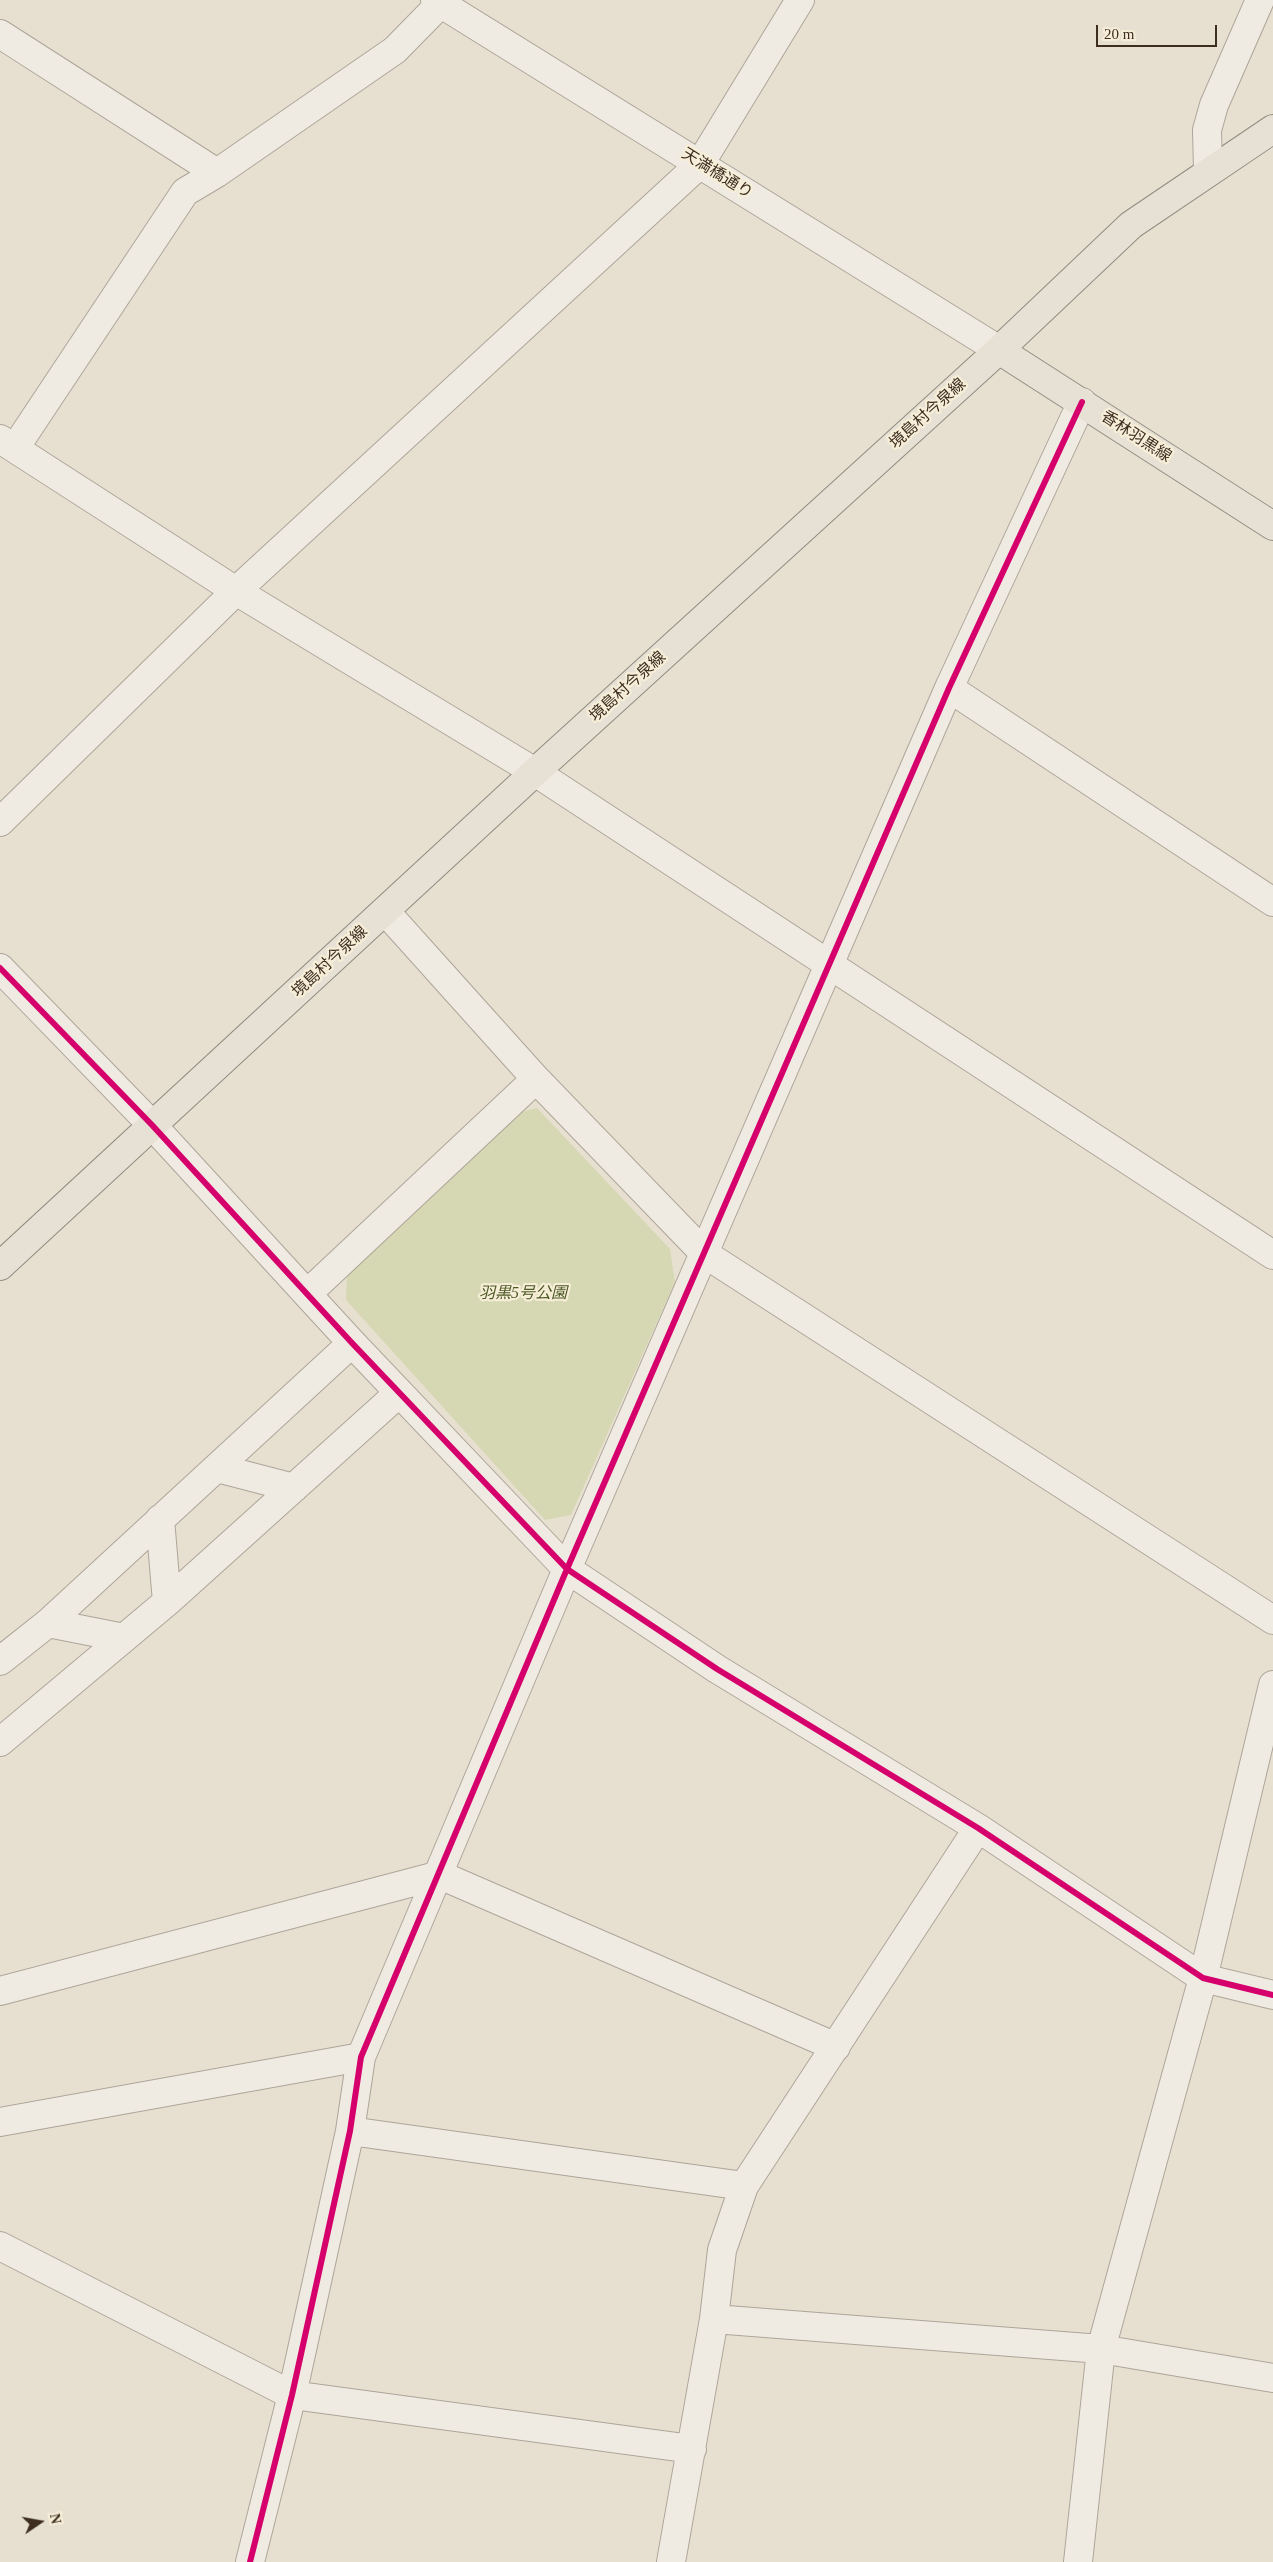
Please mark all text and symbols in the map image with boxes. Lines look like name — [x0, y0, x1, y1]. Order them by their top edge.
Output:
scale bar — [1098, 15, 1219, 47]
text: 20 m — [1104, 26, 1134, 42]
street label: 天満橋通り — [678, 145, 756, 203]
street label: 境島村今泉線 — [886, 375, 970, 453]
street label: 香林羽黒線 — [1097, 407, 1175, 467]
street label: 境島村今泉線 — [586, 648, 670, 726]
street label: 境島村今泉線 — [288, 922, 372, 1002]
park label: 羽黒5号公園 — [479, 1284, 567, 1304]
north arrow — [15, 2497, 65, 2547]
text: N — [47, 2512, 64, 2525]

